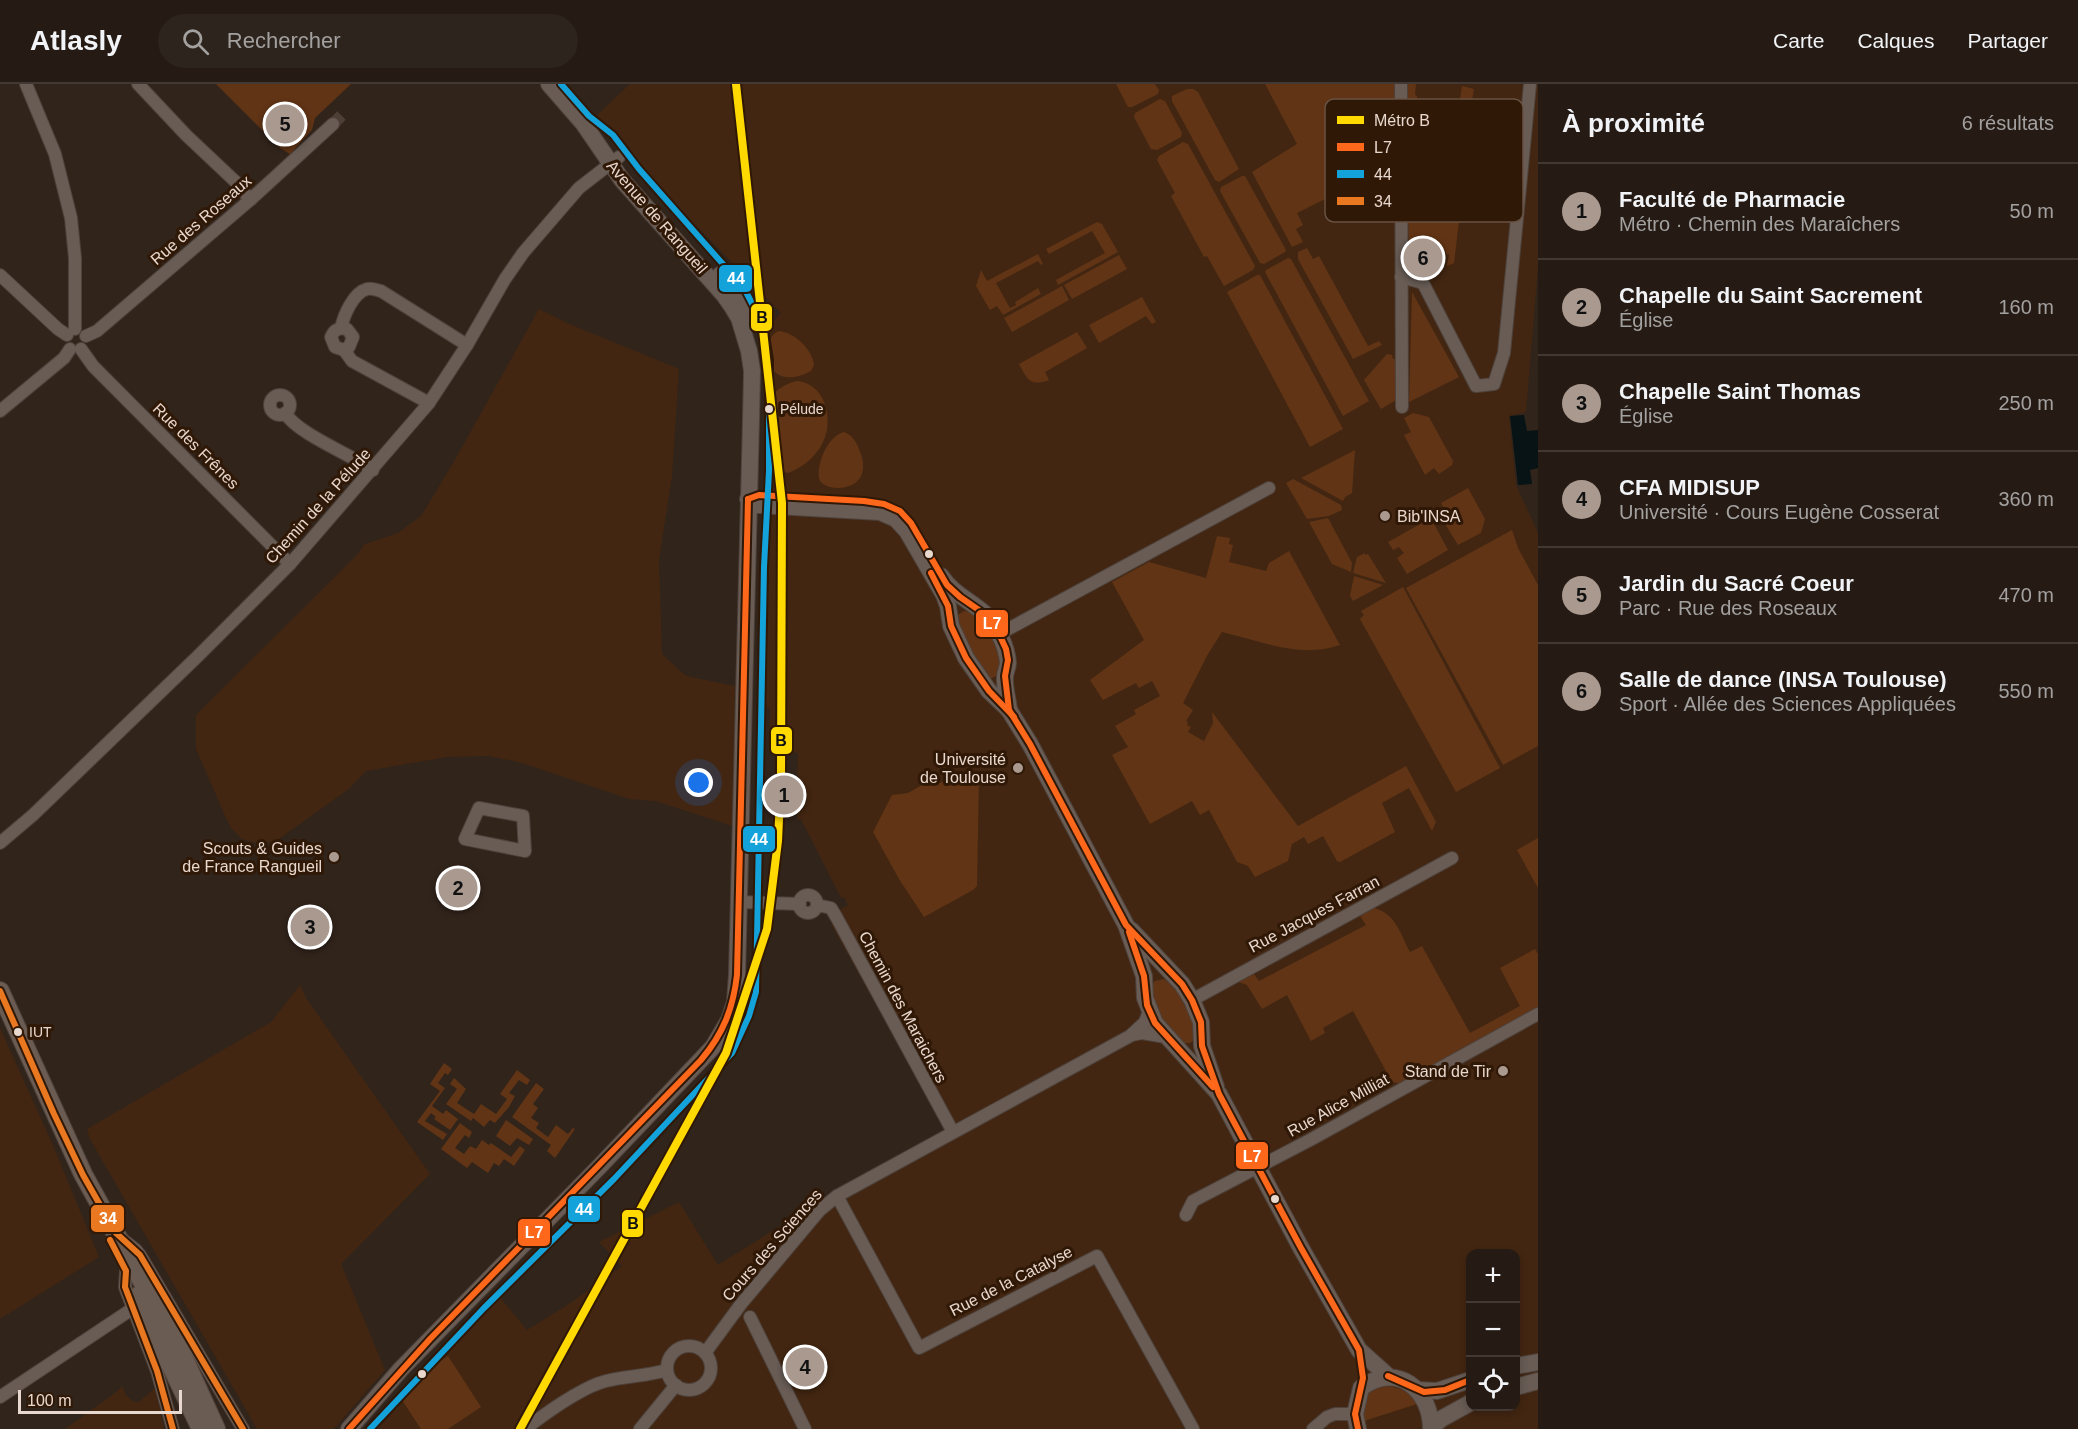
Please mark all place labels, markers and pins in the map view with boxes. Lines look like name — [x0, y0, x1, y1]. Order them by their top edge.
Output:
pin: 5 — [266, 102, 304, 147]
pin: 6 — [1404, 236, 1442, 280]
place label: Pélude — [780, 401, 824, 417]
marker: Pélude — [763, 403, 775, 415]
place label: Bib'INSA — [1397, 508, 1461, 525]
marker: Bib'INSA — [1378, 509, 1392, 523]
unlabelled marker — [923, 548, 935, 560]
place label: Université de Toulouse — [920, 751, 1006, 786]
marker: Université de Toulouse — [1011, 761, 1025, 775]
pin: 1 — [764, 772, 804, 818]
place label: Scouts & Guides de France Rangueil — [182, 840, 322, 875]
marker: Scouts & Guides de France Rangueil — [327, 850, 341, 864]
pin: 2 — [438, 866, 478, 910]
pin: 3 — [290, 904, 330, 950]
place label: IUT — [29, 1024, 52, 1040]
marker: IUT — [12, 1026, 24, 1038]
place label: Stand de Tir — [1405, 1063, 1492, 1080]
marker: Stand de Tir — [1496, 1064, 1510, 1078]
unlabelled marker — [1269, 1193, 1281, 1205]
pin: 4 — [786, 1344, 824, 1390]
unlabelled marker — [416, 1368, 428, 1380]

